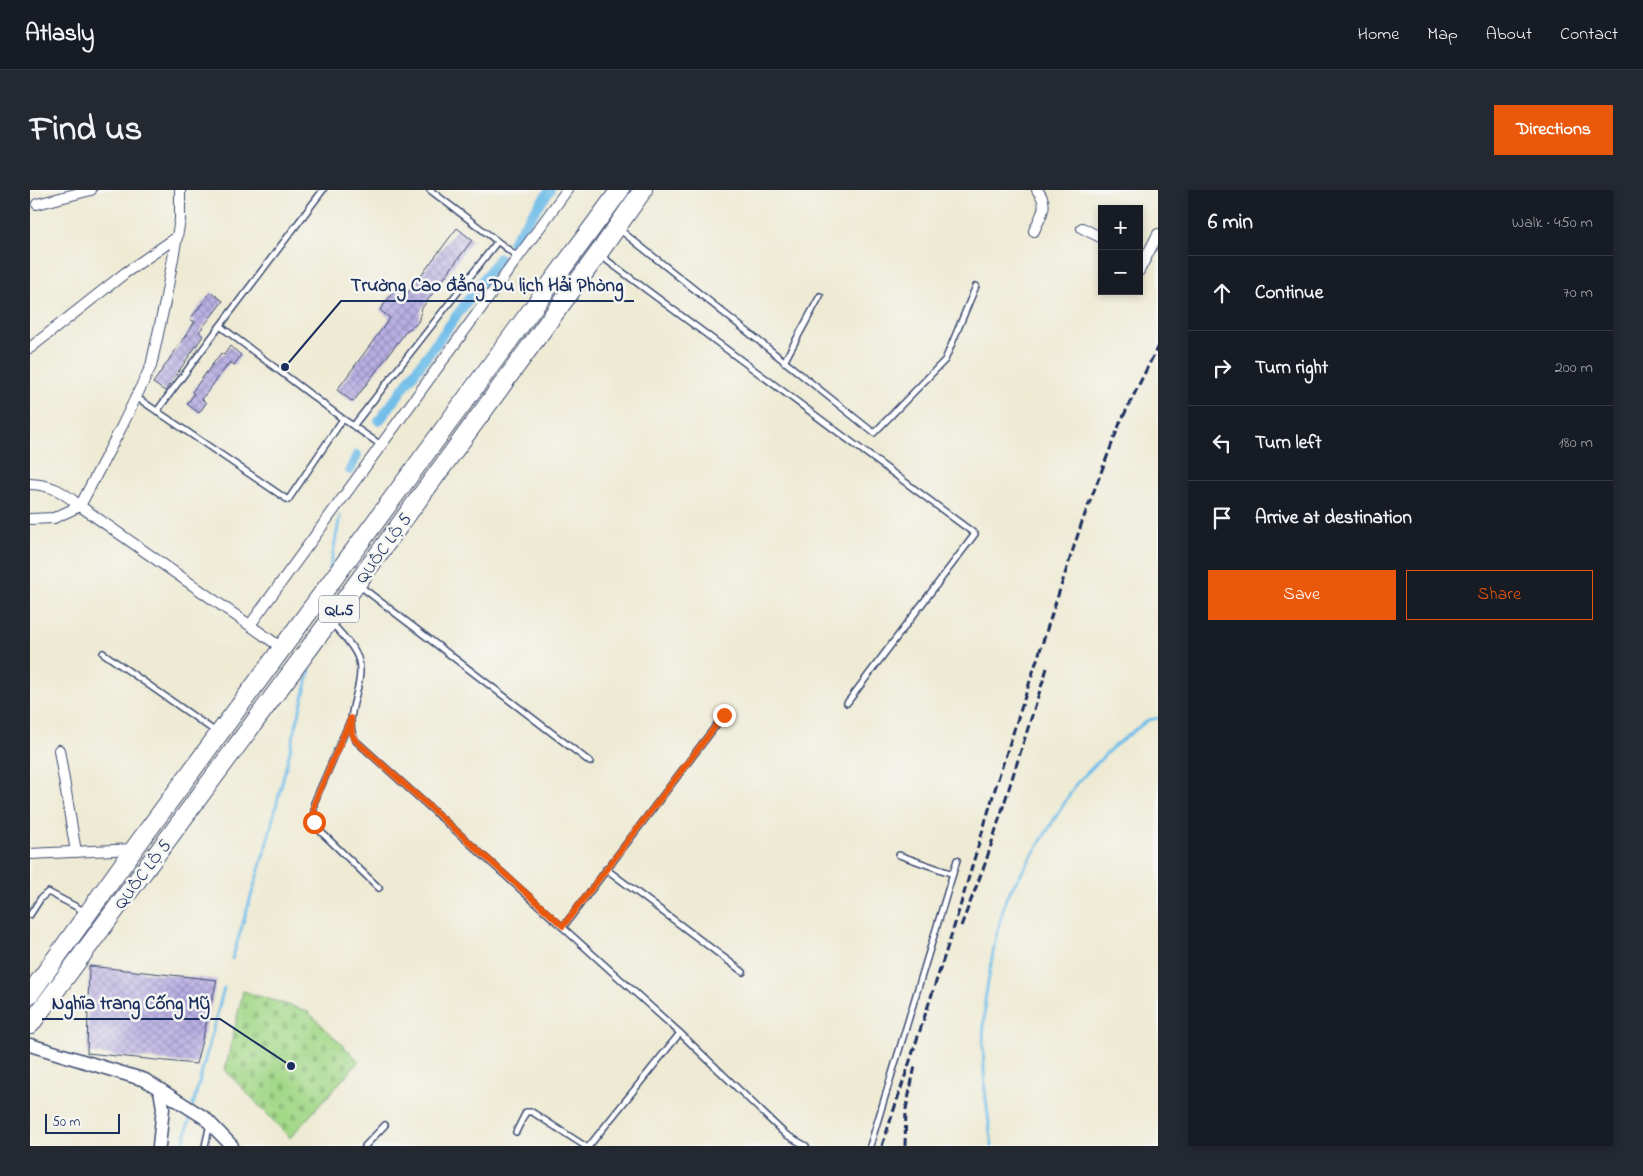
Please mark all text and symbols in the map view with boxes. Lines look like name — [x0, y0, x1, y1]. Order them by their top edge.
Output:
text: Atlasly — [25, 17, 94, 52]
text: Home — [1358, 22, 1399, 48]
text: Map — [1427, 22, 1458, 48]
text: About — [1486, 22, 1532, 48]
text: Contact — [1560, 22, 1618, 48]
text: Find us — [30, 105, 142, 156]
button: Directions — [1494, 105, 1613, 155]
map controls — [1098, 205, 1143, 295]
button: + — [1098, 205, 1143, 250]
text: 6 min — [1208, 208, 1253, 238]
text: Walk · 450 m — [1512, 211, 1593, 235]
button: − — [1098, 250, 1143, 295]
callout: Trường Cao đẳng Du lịch Hải Phòng — [341, 267, 634, 301]
text: Trường Cao đẳng Du lịch Hải Phòng — [351, 273, 624, 302]
icon: ahead — [1208, 279, 1236, 307]
text: Continue — [1255, 280, 1323, 307]
text: 70 m — [1563, 281, 1593, 305]
icon: right — [1208, 354, 1236, 382]
text: Turn right — [1255, 355, 1328, 382]
text: 200 m — [1555, 356, 1593, 380]
icon: left — [1208, 429, 1236, 457]
text: Turn left — [1255, 430, 1322, 457]
text: 180 m — [1559, 431, 1593, 455]
icon: arrive — [1208, 504, 1236, 532]
text: Arrive at destination — [1255, 505, 1412, 532]
street label: QUỐC LỘ 5 — [350, 509, 419, 590]
button: Save — [1208, 570, 1396, 620]
button: Share — [1406, 570, 1593, 620]
road number: QL.5 — [319, 596, 359, 622]
route end — [713, 704, 736, 727]
route start — [303, 811, 326, 834]
street label: QUỐC LỘ 5 — [109, 835, 179, 916]
callout: Nghĩa trang Cống Mỹ — [42, 985, 220, 1019]
text: Nghĩa trang Cống Mỹ — [52, 991, 211, 1020]
scale bar — [45, 1111, 120, 1134]
text: 50 m — [52, 1112, 80, 1133]

